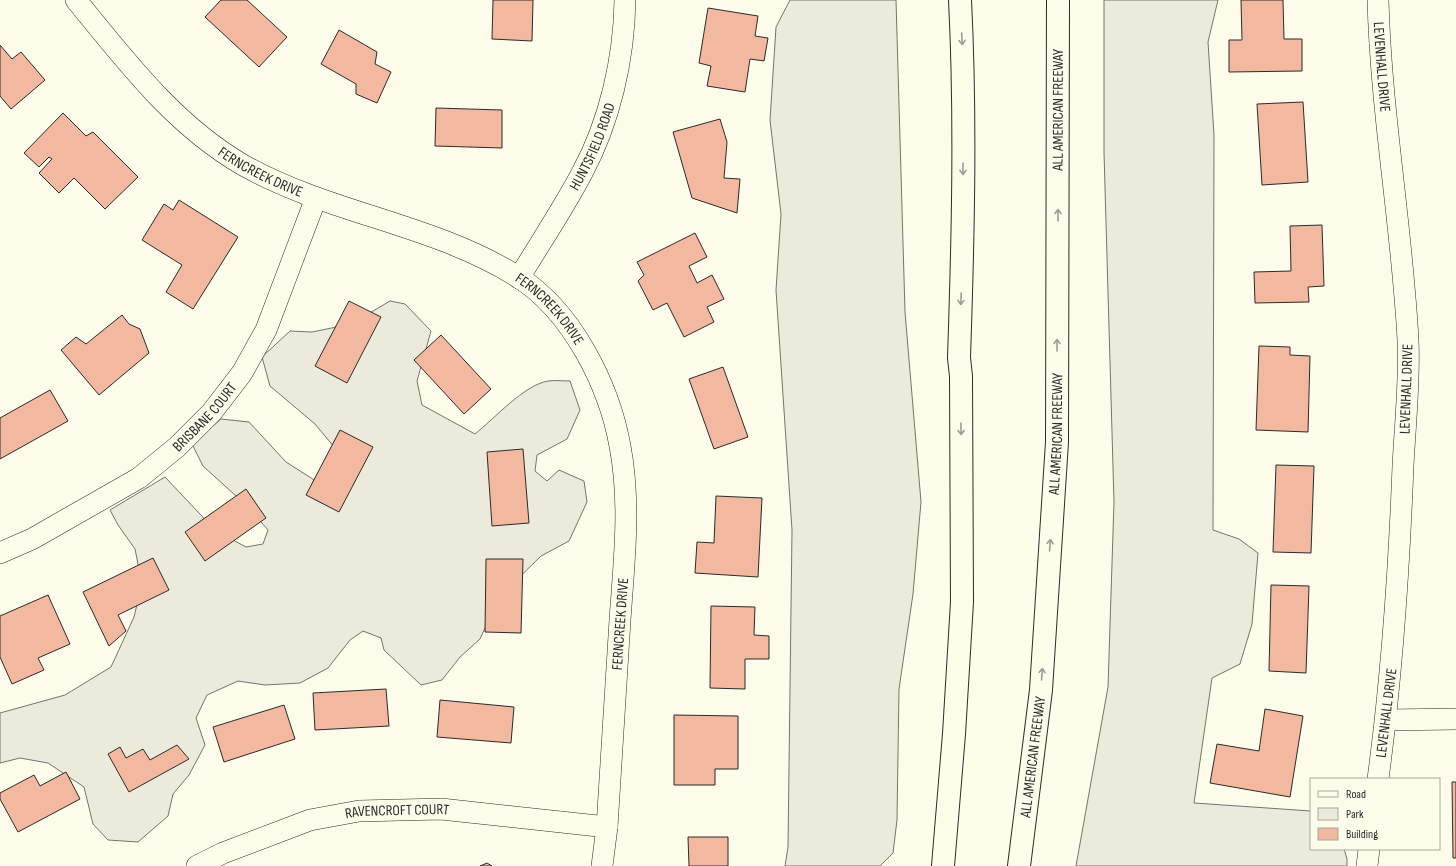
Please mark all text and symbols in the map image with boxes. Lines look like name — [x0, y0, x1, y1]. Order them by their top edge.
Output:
street label: LEVENHALL DRIVE — [1369, 21, 1395, 113]
one-way arrow — [958, 32, 966, 45]
street label: ALL AMERICAN FREEWAY — [1049, 48, 1068, 172]
street label: HUNTSFIELD ROAD — [565, 101, 620, 194]
street label: FERNCREEK DRIVE — [214, 143, 305, 202]
one-way arrow — [959, 162, 967, 175]
one-way arrow — [1054, 209, 1062, 222]
street label: FERNCREEK DRIVE — [512, 269, 588, 349]
one-way arrow — [957, 292, 965, 305]
one-way arrow — [1053, 339, 1061, 352]
street label: LEVENHALL DRIVE — [1395, 344, 1418, 434]
street label: ALL AMERICAN FREEWAY — [1045, 372, 1067, 496]
street label: BRISBANE COURT — [169, 379, 241, 456]
one-way arrow — [957, 422, 965, 435]
one-way arrow — [1047, 539, 1054, 552]
street label: FERNCREEK DRIVE — [608, 577, 633, 671]
street label: LEVENHALL DRIVE — [1372, 667, 1401, 759]
one-way arrow — [1039, 668, 1046, 681]
street label: ALL AMERICAN FREEWAY — [1016, 695, 1050, 820]
legend — [1310, 778, 1440, 850]
text: Road — [1346, 787, 1366, 802]
street label: RAVENCROFT COURT — [344, 800, 450, 823]
text: Park — [1346, 807, 1364, 822]
text: Building — [1346, 827, 1378, 842]

